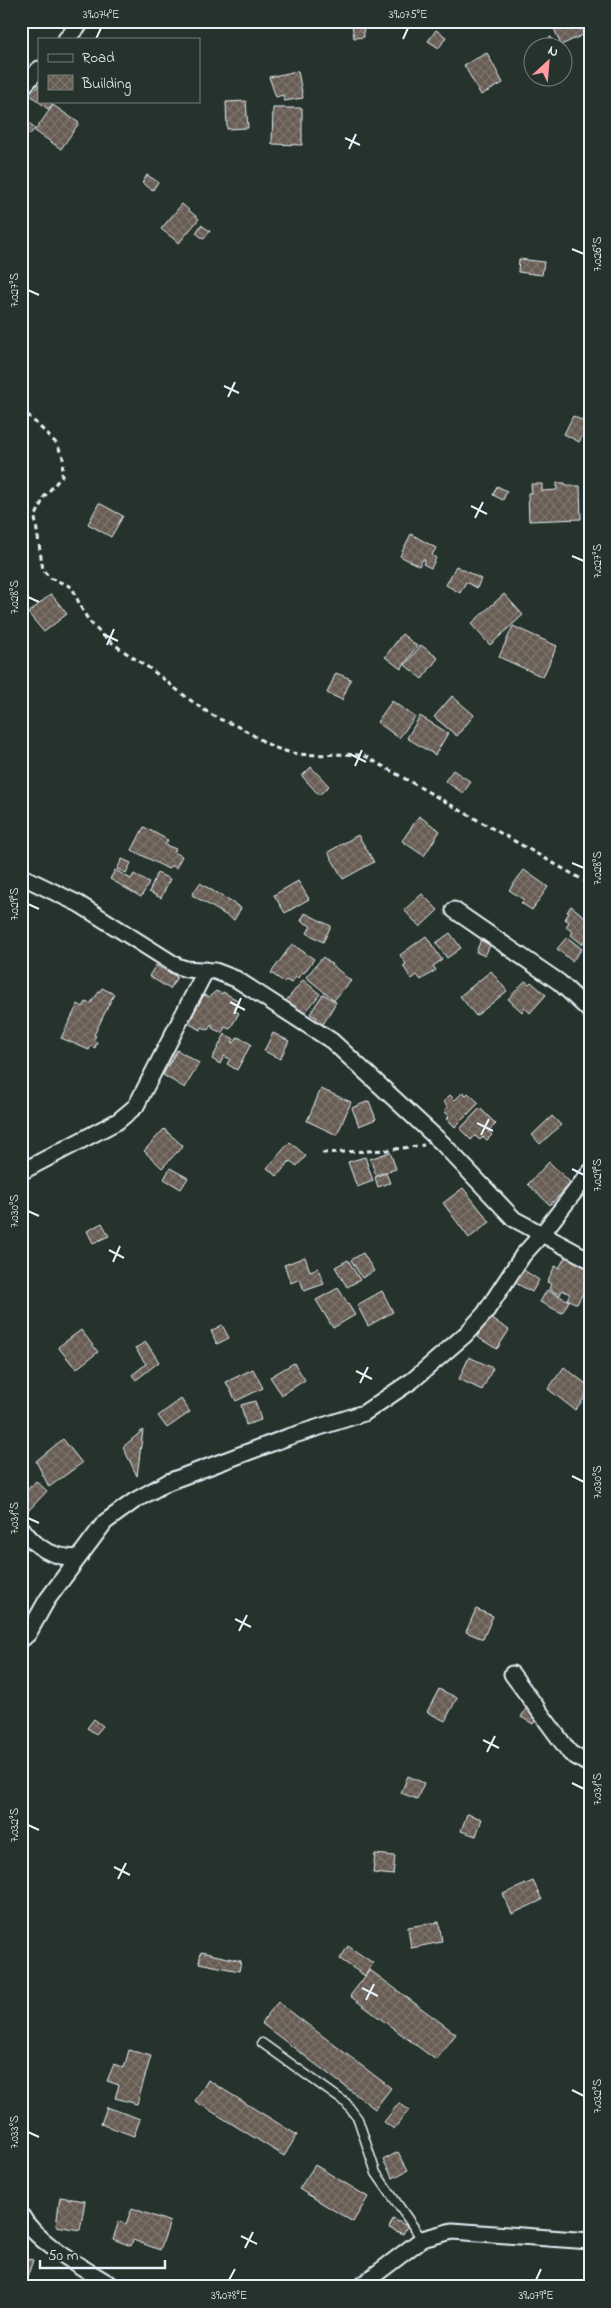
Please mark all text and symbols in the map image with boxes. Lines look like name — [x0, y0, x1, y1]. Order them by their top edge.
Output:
text: 39.074°E — [83, 6, 119, 24]
text: 39.075°E — [389, 6, 427, 24]
legend — [38, 38, 200, 102]
north arrow — [524, 38, 574, 88]
text: N — [544, 40, 562, 63]
text: Road — [82, 47, 115, 69]
text: Building — [81, 73, 131, 96]
text: 7.026°S — [589, 236, 607, 271]
text: 7.027°S — [6, 273, 24, 307]
text: 7.027°S — [589, 544, 607, 578]
text: 7.028°S — [6, 580, 24, 614]
text: 7.028°S — [589, 851, 607, 885]
text: 7.029°S — [6, 887, 24, 921]
text: 7.029°S — [589, 1158, 607, 1192]
text: 7.030°S — [6, 1194, 24, 1228]
text: 7.030°S — [589, 1465, 607, 1499]
text: 7.031°S — [6, 1502, 24, 1534]
text: 7.031°S — [589, 1773, 607, 1805]
text: 7.032°S — [6, 1807, 24, 1842]
text: 7.032°S — [589, 2078, 607, 2113]
text: 7.033°S — [6, 2115, 24, 2149]
scale bar — [40, 2238, 165, 2270]
text: 50 m — [48, 2245, 79, 2267]
text: 39.078°E — [211, 2287, 247, 2305]
text: 39.079°E — [518, 2287, 554, 2305]

